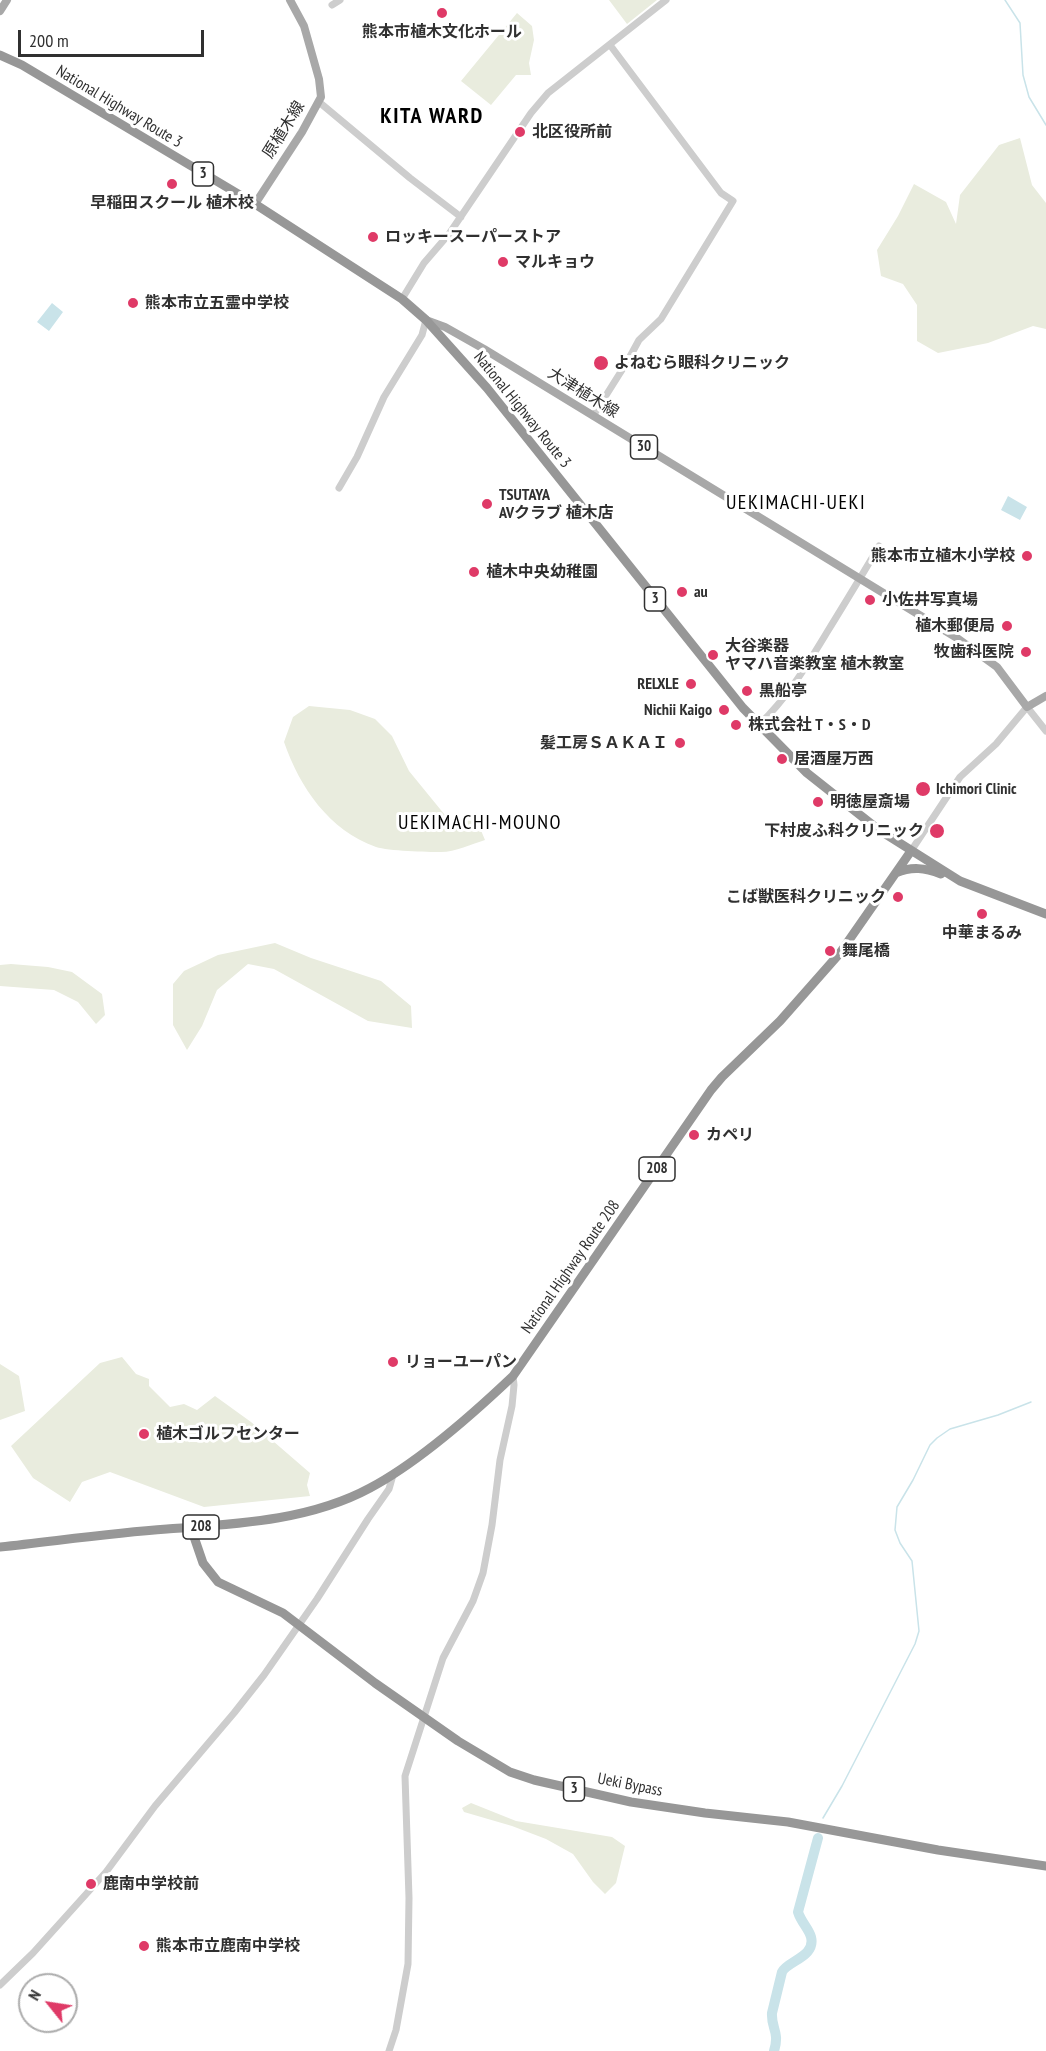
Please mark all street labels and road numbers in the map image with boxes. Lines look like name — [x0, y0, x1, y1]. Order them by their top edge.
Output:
street label: National Highway Route 3 — [52, 62, 186, 152]
street label: 原植木線 — [259, 98, 309, 162]
road number: 3 — [192, 162, 214, 186]
street label: National Highway Route 3 — [469, 348, 575, 472]
street label: 大津植木線 — [544, 364, 622, 422]
road number: 30 — [630, 435, 658, 459]
road number: 3 — [644, 587, 666, 611]
road number: 208 — [639, 1157, 675, 1181]
street label: National Highway Route 208 — [518, 1197, 624, 1337]
road number: 208 — [183, 1515, 219, 1539]
street label: Ueki Bypass — [596, 1769, 664, 1801]
road number: 3 — [564, 1777, 584, 1801]

